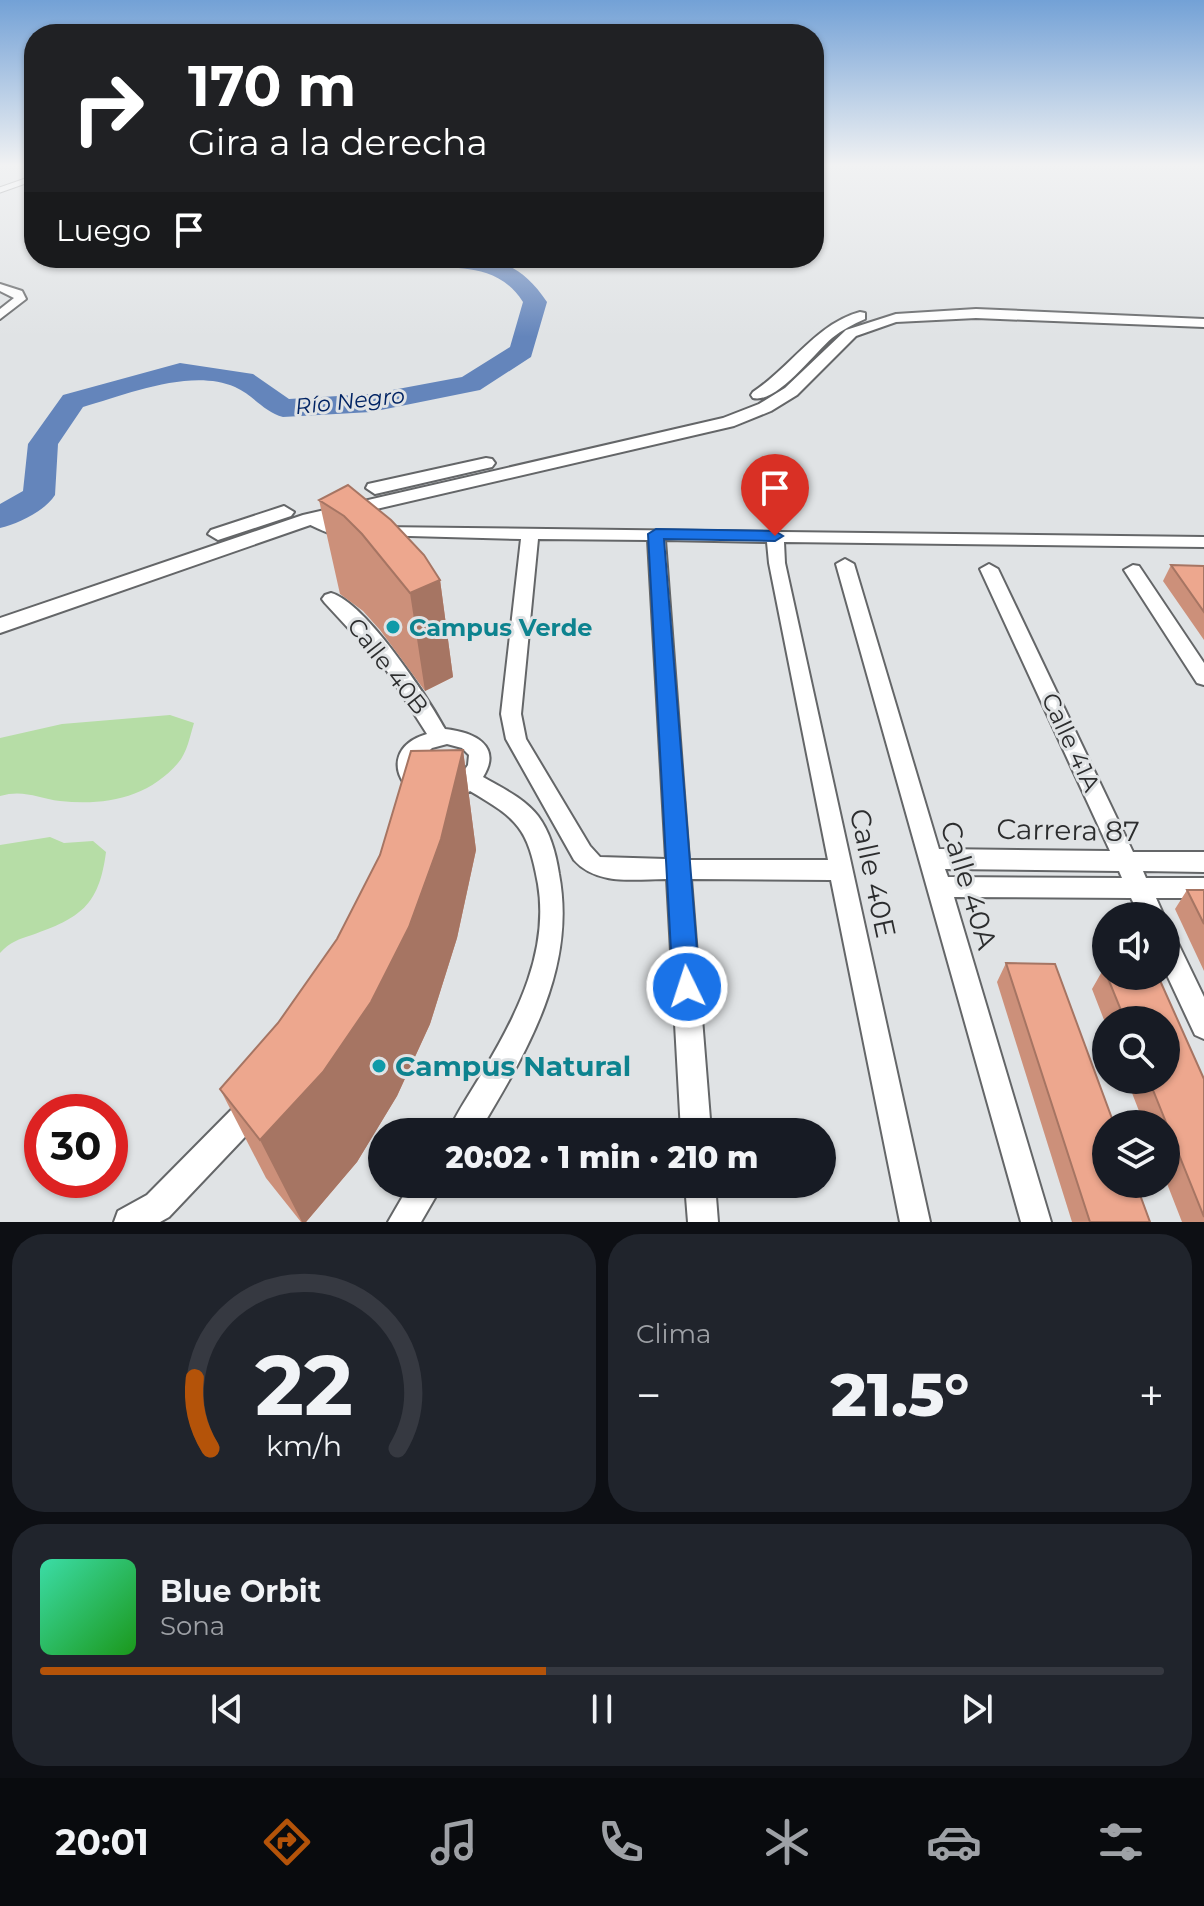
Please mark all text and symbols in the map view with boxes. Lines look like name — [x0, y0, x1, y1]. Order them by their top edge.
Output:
text: 170 m — [188, 52, 356, 120]
icon: right — [56, 56, 160, 160]
text: Gira a la derecha — [188, 120, 488, 164]
icon: arrive — [167, 208, 211, 252]
text: Luego — [56, 212, 151, 249]
water label: Río Negro — [294, 382, 406, 420]
pin — [741, 454, 809, 536]
icon: arrive — [753, 466, 797, 510]
street label: Calle 40B — [341, 612, 435, 720]
place label: Campus Verde — [409, 613, 592, 642]
marker: Campus Verde — [384, 618, 402, 636]
street label: Calle 41A — [1035, 688, 1107, 797]
street label: Calle 40E — [843, 805, 903, 941]
street label: Carrera 87 — [996, 812, 1140, 848]
street label: Calle 40A — [933, 817, 1005, 954]
map controls — [1092, 902, 1180, 1198]
button: sound — [1092, 902, 1180, 990]
position arrow — [645, 945, 729, 1029]
button: search — [1092, 1006, 1180, 1094]
place label: Campus Natural — [395, 1049, 631, 1083]
marker: Campus Natural — [370, 1057, 388, 1075]
speed limit sign: 30 — [24, 1094, 128, 1198]
button: layers — [1092, 1110, 1180, 1198]
text: 20:02 · 1 min · 210 m — [446, 1139, 758, 1176]
text: Clima — [636, 1318, 711, 1350]
text: 22 — [255, 1334, 353, 1436]
text: 21.5° — [831, 1358, 969, 1431]
text: − — [636, 1368, 661, 1422]
text: + — [1139, 1368, 1164, 1422]
text: km/h — [266, 1428, 342, 1463]
text: Blue Orbit — [160, 1573, 321, 1610]
text: Sona — [160, 1610, 225, 1642]
icon: previous — [205, 1687, 249, 1731]
icon: pause — [580, 1687, 624, 1731]
icon: next — [955, 1687, 999, 1731]
icon: directions — [259, 1814, 315, 1870]
icon: music — [426, 1814, 482, 1870]
icon: phone — [593, 1814, 649, 1870]
icon: climate — [759, 1814, 815, 1870]
icon: car — [926, 1814, 982, 1870]
icon: filters — [1093, 1814, 1149, 1870]
text: 20:01 — [55, 1820, 149, 1864]

